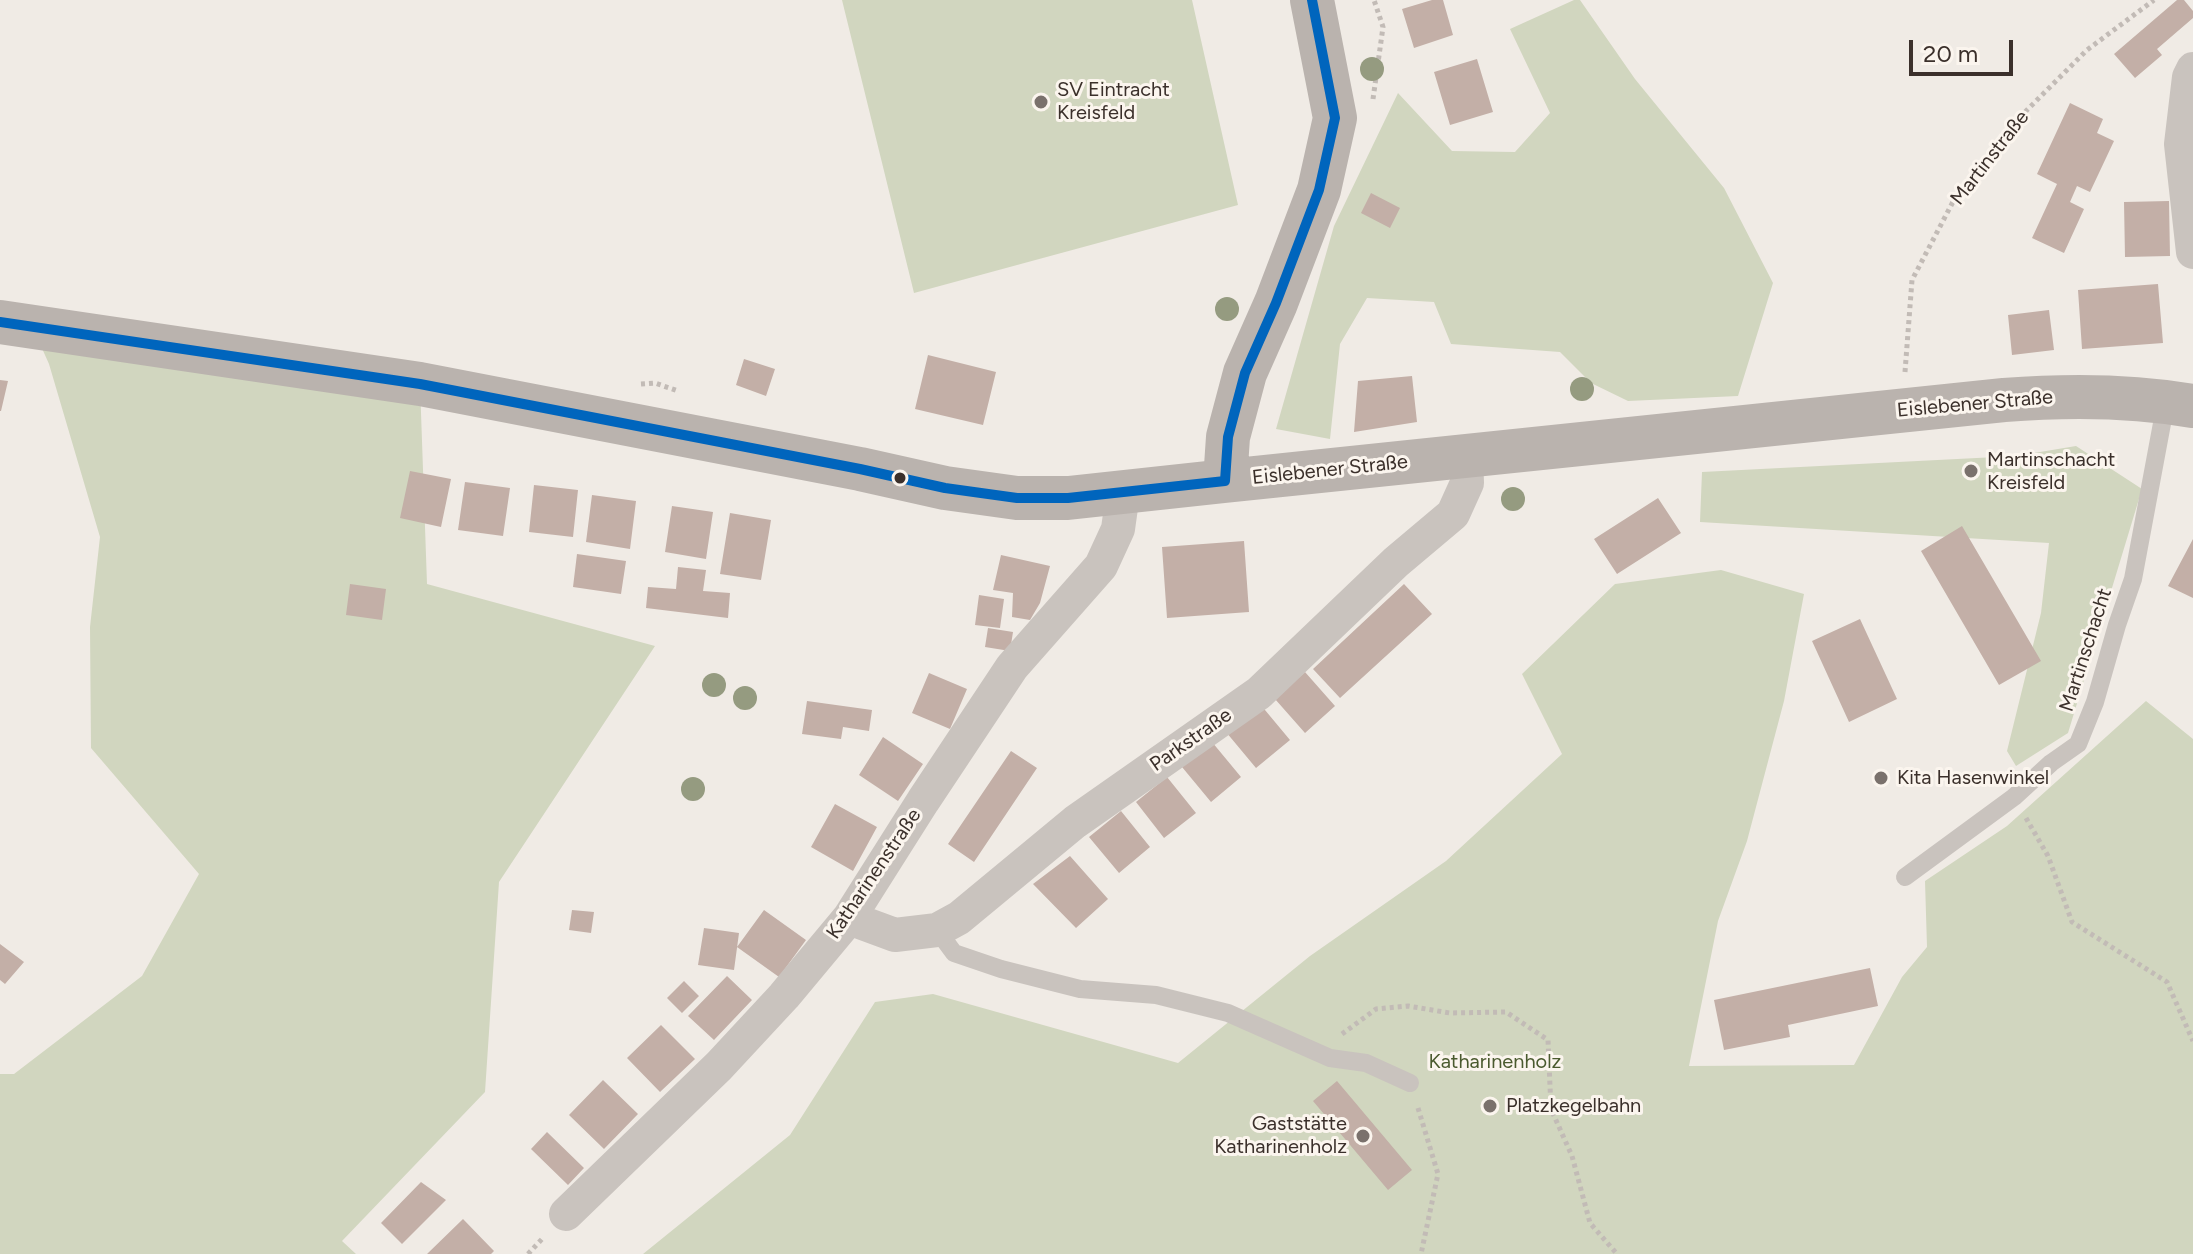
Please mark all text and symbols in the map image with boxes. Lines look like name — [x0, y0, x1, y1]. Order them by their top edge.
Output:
scale bar — [1913, 24, 2017, 74]
text: 20 m — [1923, 39, 1978, 68]
place label: SV Eintracht Kreisfeld — [1057, 78, 1170, 125]
marker: SV Eintracht Kreisfeld — [1032, 93, 1050, 111]
street label: Martinstraße — [1946, 106, 2034, 210]
street label: Eislebener Straße — [1896, 385, 2054, 423]
place label: Martinschacht Kreisfeld — [1987, 448, 2115, 495]
street label: Eislebener Straße — [1251, 450, 1409, 490]
marker: Martinschacht Kreisfeld — [1962, 462, 1980, 480]
unlabelled marker — [892, 470, 908, 486]
street label: Martinschacht — [2055, 585, 2117, 715]
street label: Parkstraße — [1146, 703, 1236, 777]
place label: Kita Hasenwinkel — [1897, 766, 2049, 790]
marker: Kita Hasenwinkel — [1872, 769, 1890, 787]
street label: Katharinenstraße — [822, 804, 926, 944]
park label: Katharinenholz — [1429, 1050, 1561, 1074]
place label: Platzkegelbahn — [1506, 1094, 1641, 1118]
marker: Platzkegelbahn — [1481, 1097, 1499, 1115]
place label: Gaststätte Katharinenholz — [1214, 1112, 1347, 1159]
marker: Gaststätte Katharinenholz — [1354, 1127, 1372, 1145]

